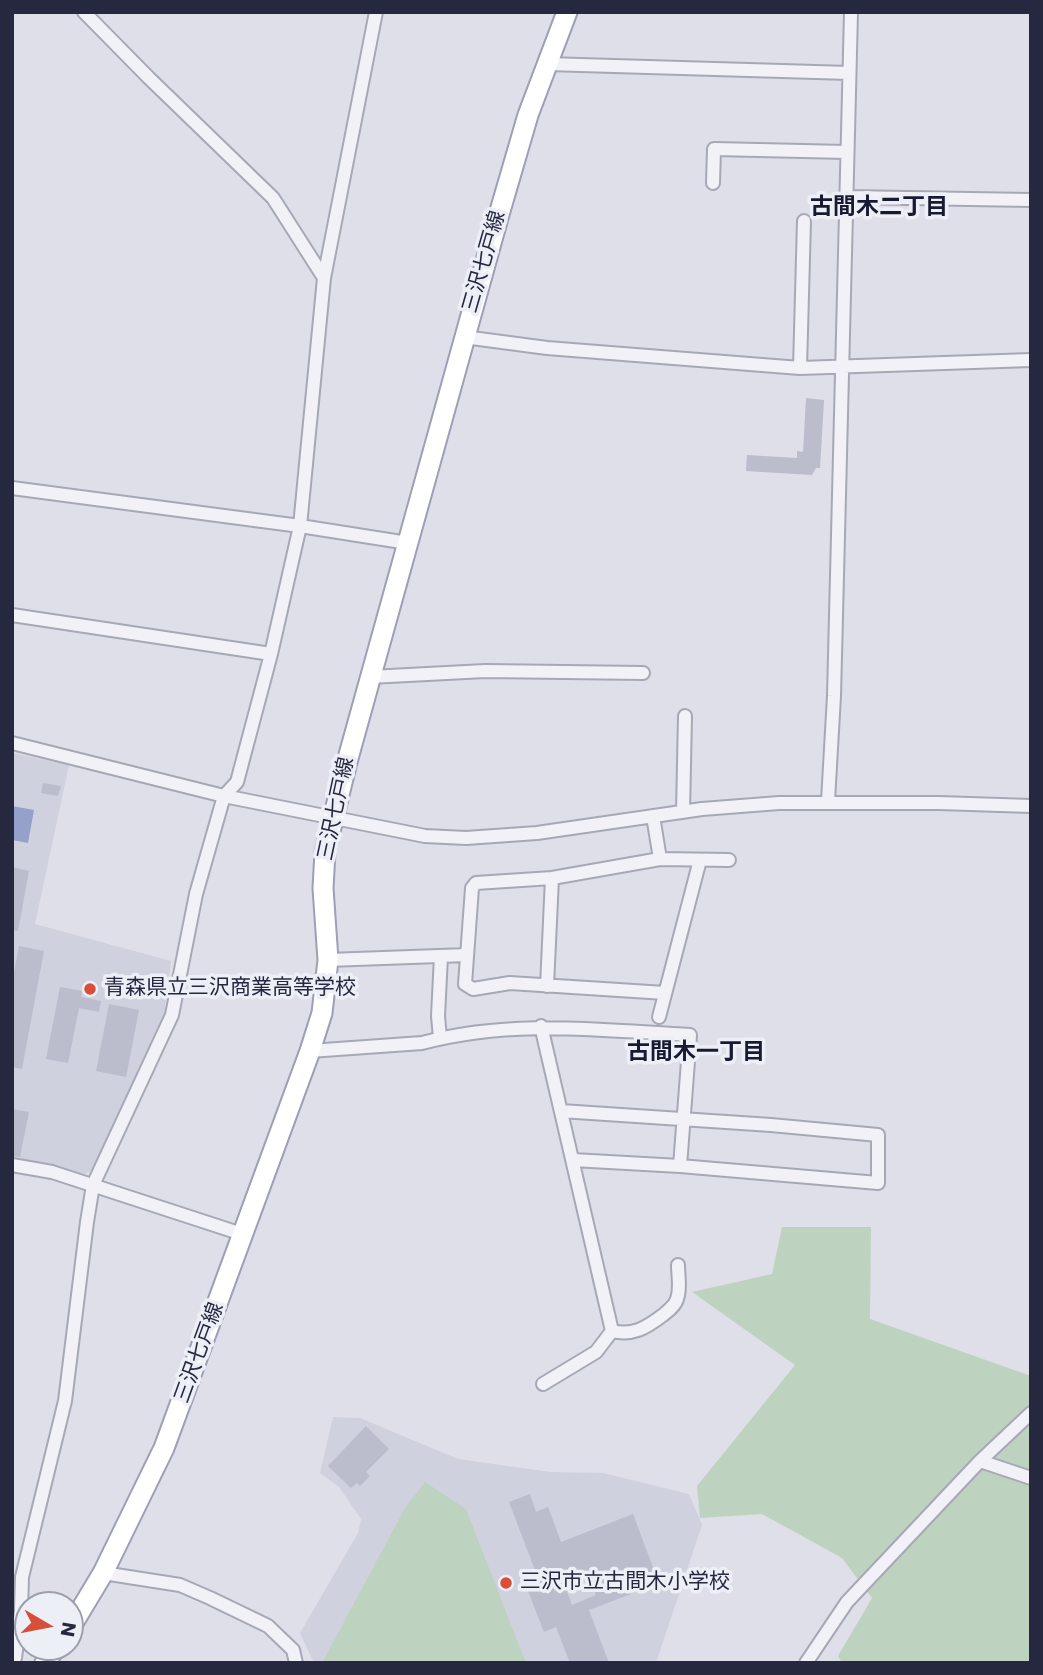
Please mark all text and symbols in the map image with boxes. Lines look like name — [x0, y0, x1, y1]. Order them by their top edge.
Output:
district label: 古間木二丁目 — [810, 194, 948, 222]
street label: 三沢七戸線 — [458, 208, 512, 316]
street label: 三沢七戸線 — [314, 755, 360, 863]
place label: 青森県立三沢商業高等学校 — [104, 976, 356, 1002]
marker: 青森県立三沢商業高等学校 — [82, 981, 98, 997]
district label: 古間木一丁目 — [627, 1039, 765, 1067]
street label: 三沢七戸線 — [170, 1299, 230, 1407]
place label: 三沢市立古間木小学校 — [520, 1570, 730, 1596]
marker: 三沢市立古間木小学校 — [498, 1575, 514, 1591]
north arrow — [14, 1591, 84, 1661]
text: N — [54, 1620, 83, 1639]

